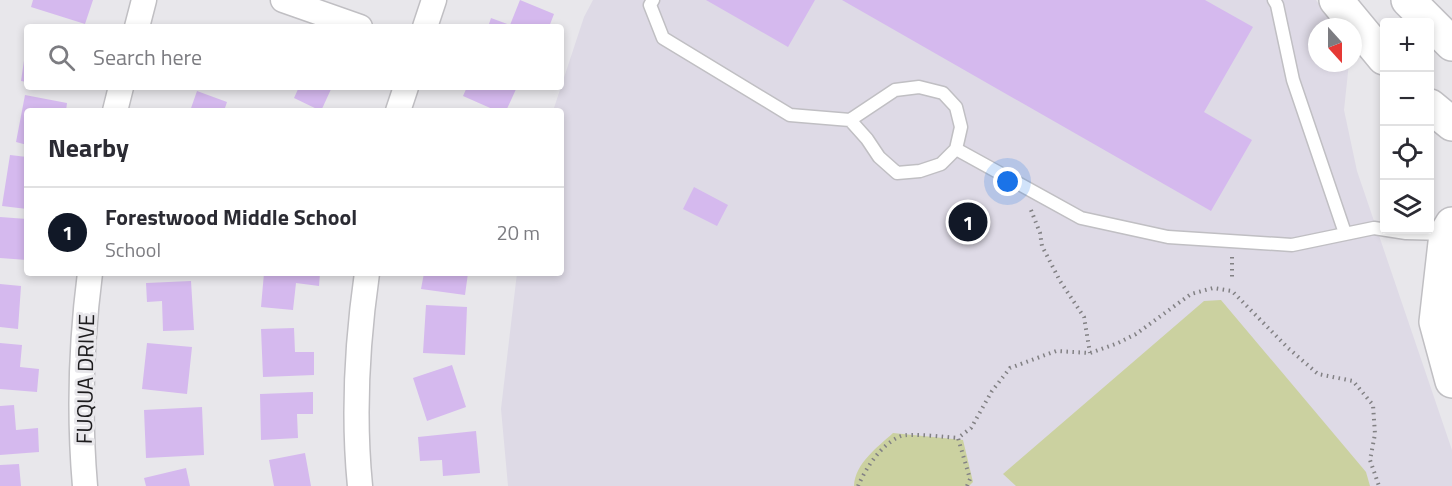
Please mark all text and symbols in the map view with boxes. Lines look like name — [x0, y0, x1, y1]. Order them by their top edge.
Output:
north arrow — [1308, 18, 1362, 72]
map controls — [1380, 18, 1434, 234]
button: + — [1380, 18, 1434, 72]
search box — [24, 24, 564, 90]
text: Search here — [93, 40, 202, 74]
icon: search — [45, 41, 78, 74]
button: − — [1380, 72, 1434, 126]
button: locate — [1380, 126, 1434, 180]
text: Nearby — [48, 128, 129, 167]
your location — [993, 167, 1022, 196]
button: layers — [1380, 180, 1434, 234]
text: Forestwood Middle School — [105, 200, 357, 234]
pin: 1 — [948, 200, 988, 244]
text: 1 — [62, 217, 73, 248]
text: 20 m — [496, 217, 540, 248]
text: School — [105, 234, 161, 265]
street label: FUQUA DRIVE — [67, 314, 103, 444]

